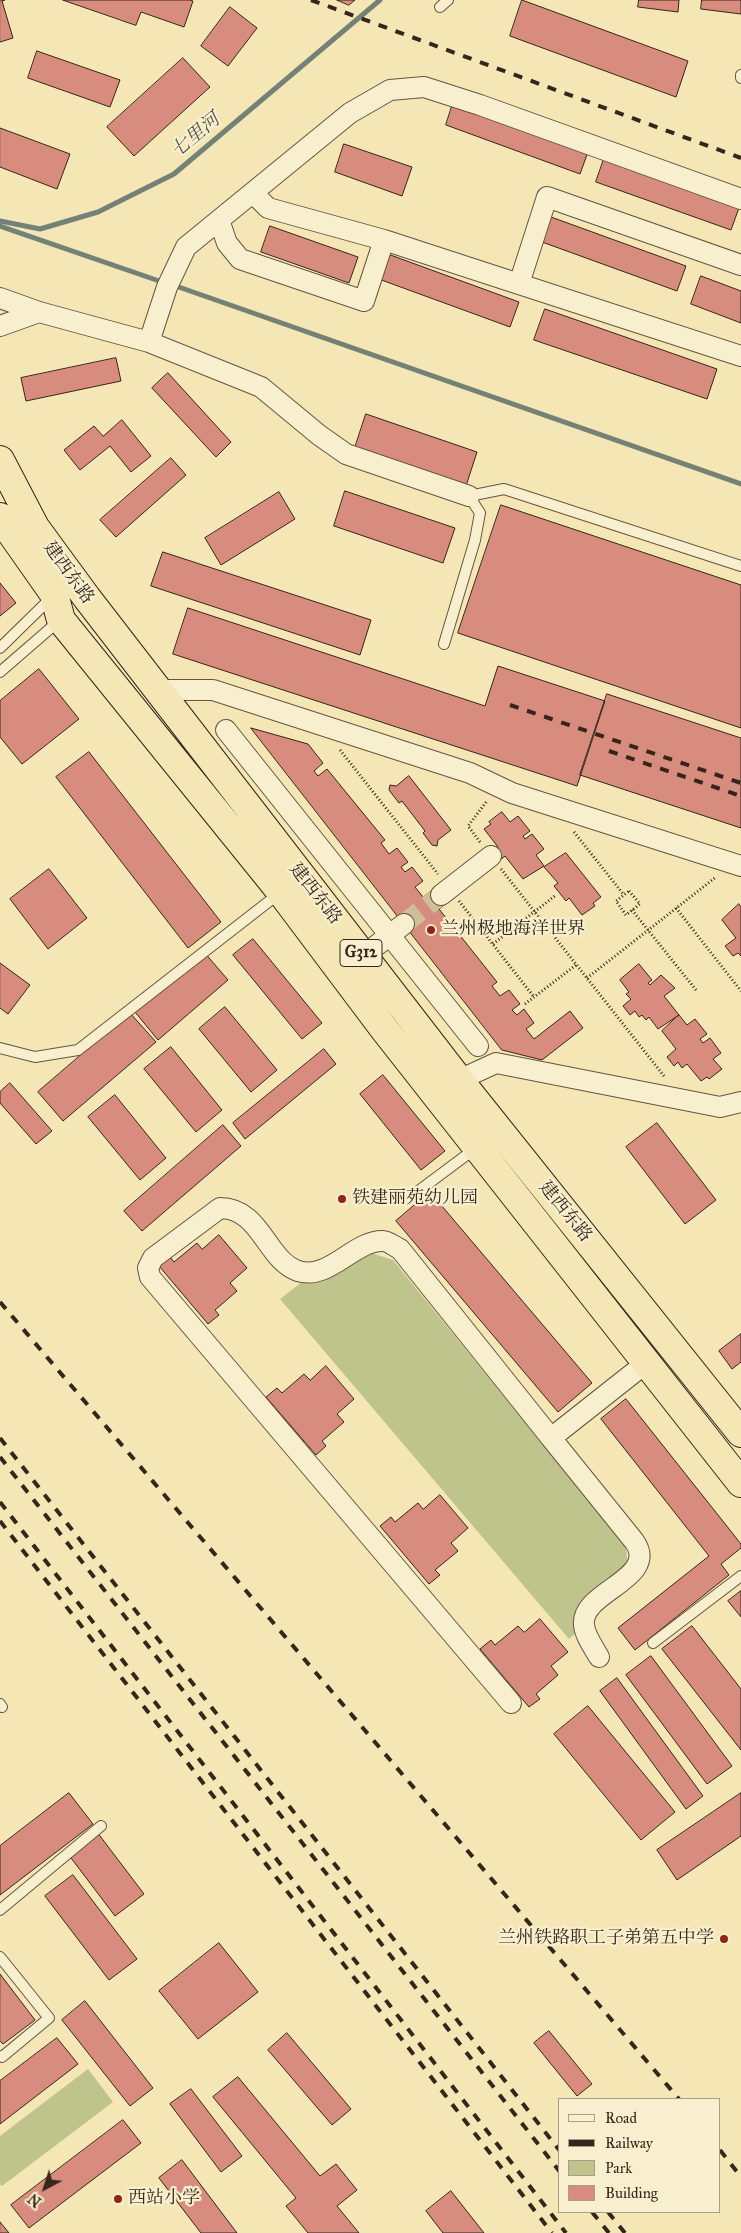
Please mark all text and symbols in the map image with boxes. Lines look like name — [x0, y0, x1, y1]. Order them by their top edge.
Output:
water label: 七里河 — [167, 109, 225, 163]
street label: 建西东路 — [38, 538, 98, 608]
street label: 建西东路 — [284, 859, 346, 929]
place label: 兰州极地海洋世界 — [441, 919, 585, 941]
marker: 兰州极地海洋世界 — [425, 924, 437, 936]
road number: G312 — [340, 940, 382, 966]
street label: 建西东路 — [534, 1177, 596, 1247]
place label: 铁建丽苑幼儿园 — [352, 1188, 478, 1210]
marker: 铁建丽苑幼儿园 — [336, 1193, 348, 1205]
place label: 兰州铁路职工子弟第五中学 — [498, 1928, 714, 1950]
marker: 兰州铁路职工子弟第五中学 — [718, 1933, 730, 1945]
legend — [558, 2098, 721, 2213]
text: Road — [605, 2109, 637, 2127]
text: Railway — [605, 2134, 653, 2152]
text: Park — [605, 2159, 632, 2177]
north arrow — [20, 2163, 70, 2213]
text: Building — [605, 2184, 658, 2202]
place label: 西站小学 — [128, 2188, 200, 2210]
text: N — [25, 2190, 45, 2210]
marker: 西站小学 — [112, 2193, 124, 2205]

